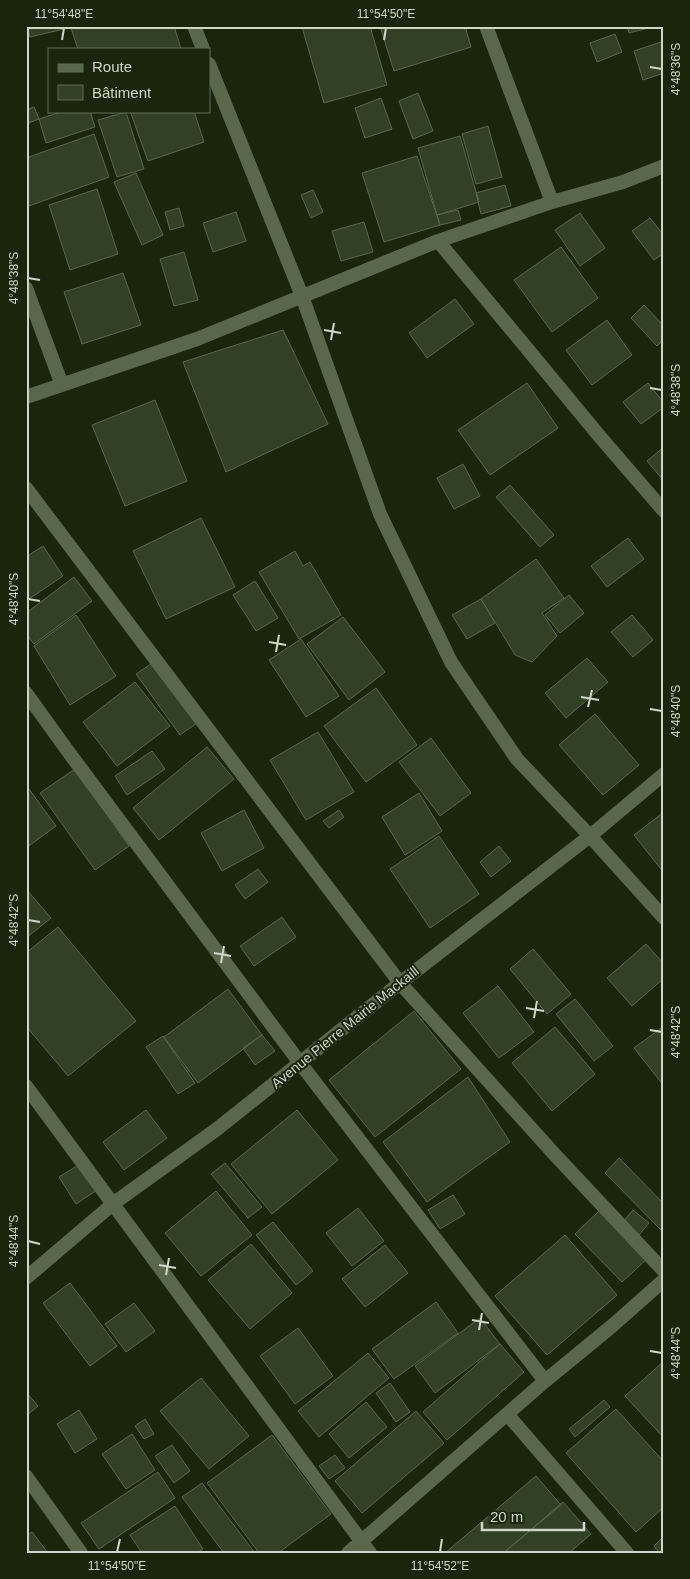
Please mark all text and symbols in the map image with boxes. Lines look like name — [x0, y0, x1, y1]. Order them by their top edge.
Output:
text: 11°54'48"E — [35, 7, 93, 21]
text: 11°54'50"E — [357, 7, 415, 21]
text: 4°48'36"S — [669, 43, 683, 95]
legend — [48, 48, 210, 112]
text: Route — [92, 58, 132, 75]
text: Bâtiment — [92, 84, 152, 101]
text: 4°48'38"S — [7, 252, 21, 304]
text: 4°48'38"S — [669, 364, 683, 416]
text: 4°48'40"S — [7, 573, 21, 625]
text: 4°48'40"S — [669, 685, 683, 737]
text: 4°48'42"S — [7, 894, 21, 946]
street label: Avenue Pierre Mairie Mackaill — [268, 963, 422, 1091]
text: 4°48'42"S — [669, 1006, 683, 1058]
text: 4°48'44"S — [7, 1215, 21, 1267]
text: 4°48'44"S — [669, 1327, 683, 1379]
scale bar — [482, 1499, 585, 1531]
text: 20 m — [490, 1508, 523, 1525]
text: 11°54'50"E — [88, 1559, 146, 1573]
text: 11°54'52"E — [411, 1559, 469, 1573]

